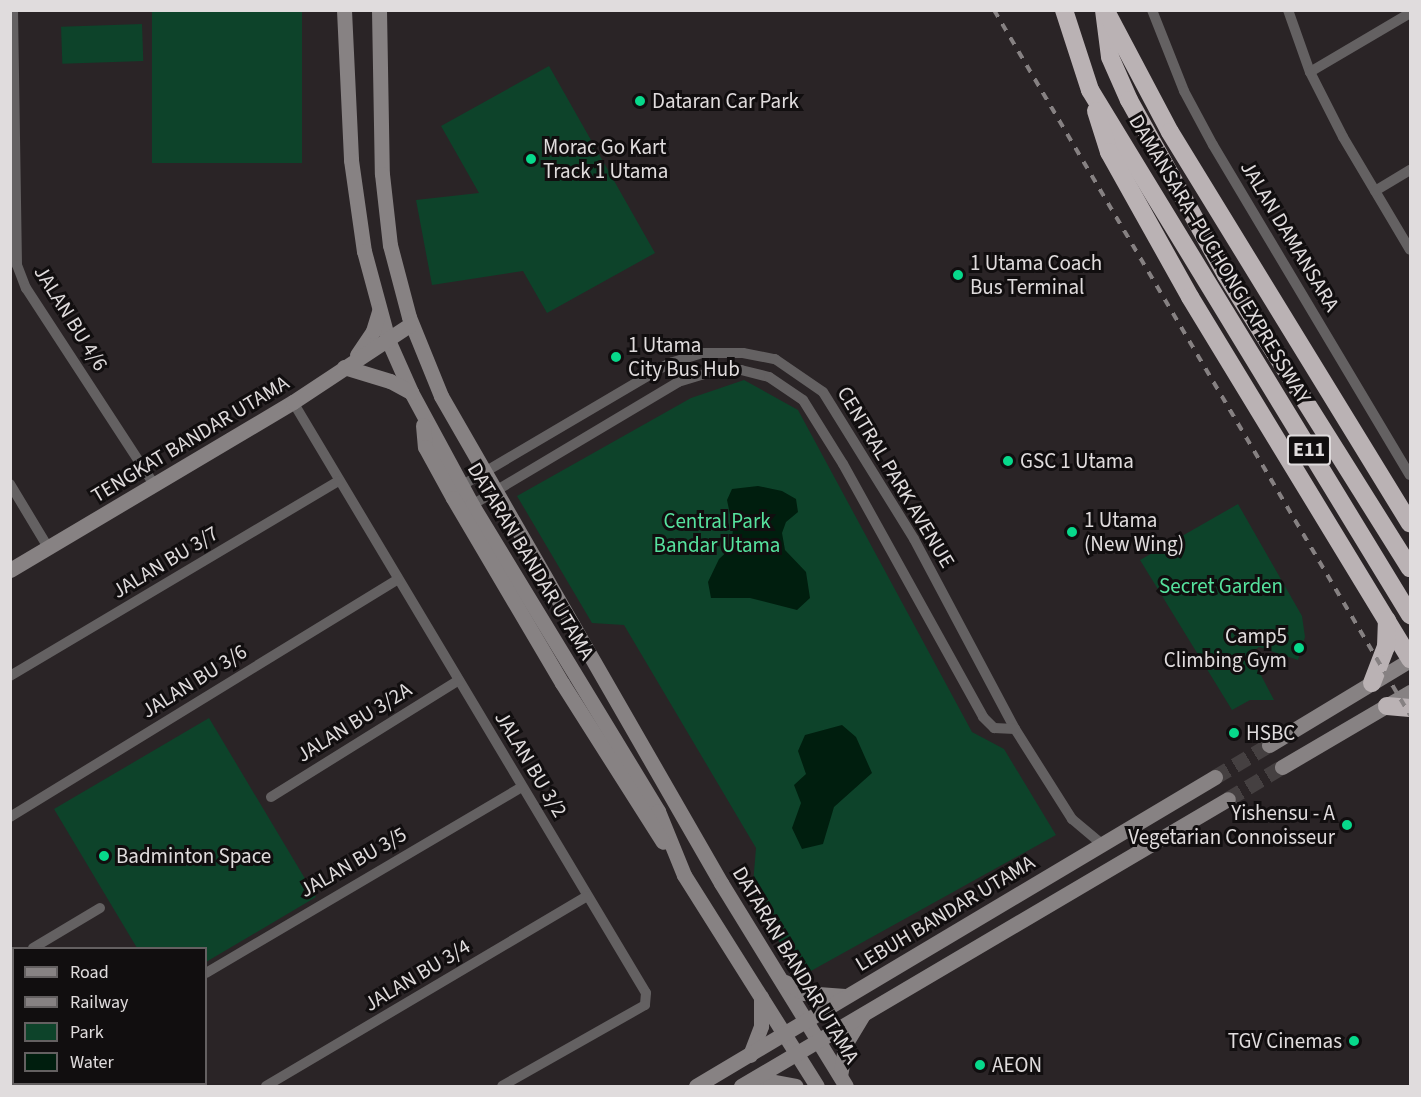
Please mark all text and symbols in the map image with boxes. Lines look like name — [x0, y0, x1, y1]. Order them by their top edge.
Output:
place label: Dataran Car Park — [652, 88, 799, 114]
marker: Dataran Car Park — [633, 94, 647, 108]
street label: DAMANSARA–PUCHONG EXPRESSWAY — [1124, 110, 1316, 408]
place label: Morac Go Kart Track 1 Utama — [543, 134, 668, 184]
marker: Morac Go Kart Track 1 Utama — [524, 152, 538, 166]
street label: JALAN DAMANSARA — [1235, 156, 1345, 316]
place label: 1 Utama Coach Bus Terminal — [970, 250, 1102, 300]
street label: JALAN BU 4/6 — [29, 261, 113, 375]
marker: 1 Utama Coach Bus Terminal — [951, 268, 965, 282]
place label: 1 Utama City Bus Hub — [628, 332, 740, 382]
marker: 1 Utama City Bus Hub — [609, 350, 623, 364]
street label: TENGKAT BANDAR UTAMA — [87, 370, 293, 508]
street label: CENTRAL PARK AVENUE — [832, 382, 960, 572]
road number: E11 — [1286, 433, 1332, 467]
place label: GSC 1 Utama — [1020, 448, 1134, 474]
marker: GSC 1 Utama — [1001, 454, 1015, 468]
street label: DATARAN BANDAR UTAMA — [462, 458, 600, 664]
place label: 1 Utama (New Wing) — [1084, 507, 1184, 557]
park label: Central Park Bandar Utama — [654, 508, 780, 558]
street label: JALAN BU 3/7 — [107, 520, 223, 604]
marker: 1 Utama (New Wing) — [1065, 525, 1079, 539]
park label: Secret Garden — [1159, 573, 1283, 599]
place label: Camp5 Climbing Gym — [1164, 623, 1287, 673]
street label: JALAN BU 3/6 — [137, 639, 251, 723]
marker: Camp5 Climbing Gym — [1292, 641, 1306, 655]
street label: JALAN BU 3/2A — [292, 677, 416, 767]
street label: JALAN BU 3/2 — [489, 706, 573, 822]
place label: HSBC — [1246, 720, 1295, 746]
marker: HSBC — [1227, 726, 1241, 740]
place label: Yishensu - A Vegetarian Connoisseur — [1128, 800, 1335, 850]
marker: Yishensu - A Vegetarian Connoisseur — [1340, 818, 1354, 832]
street label: JALAN BU 3/5 — [295, 821, 411, 903]
place label: Badminton Space — [116, 843, 271, 869]
marker: Badminton Space — [97, 849, 111, 863]
street label: LEBUH BANDAR UTAMA — [851, 849, 1039, 977]
street label: DATARAN BANDAR UTAMA — [727, 862, 865, 1068]
street label: JALAN BU 3/4 — [359, 933, 475, 1017]
legend — [12, 947, 207, 1085]
text: Road — [70, 960, 109, 985]
text: Railway — [70, 990, 129, 1015]
text: Park — [70, 1020, 104, 1045]
place label: TGV Cinemas — [1228, 1028, 1342, 1054]
marker: TGV Cinemas — [1347, 1034, 1361, 1048]
text: Water — [70, 1050, 114, 1075]
place label: AEON — [992, 1052, 1042, 1078]
marker: AEON — [973, 1058, 987, 1072]

